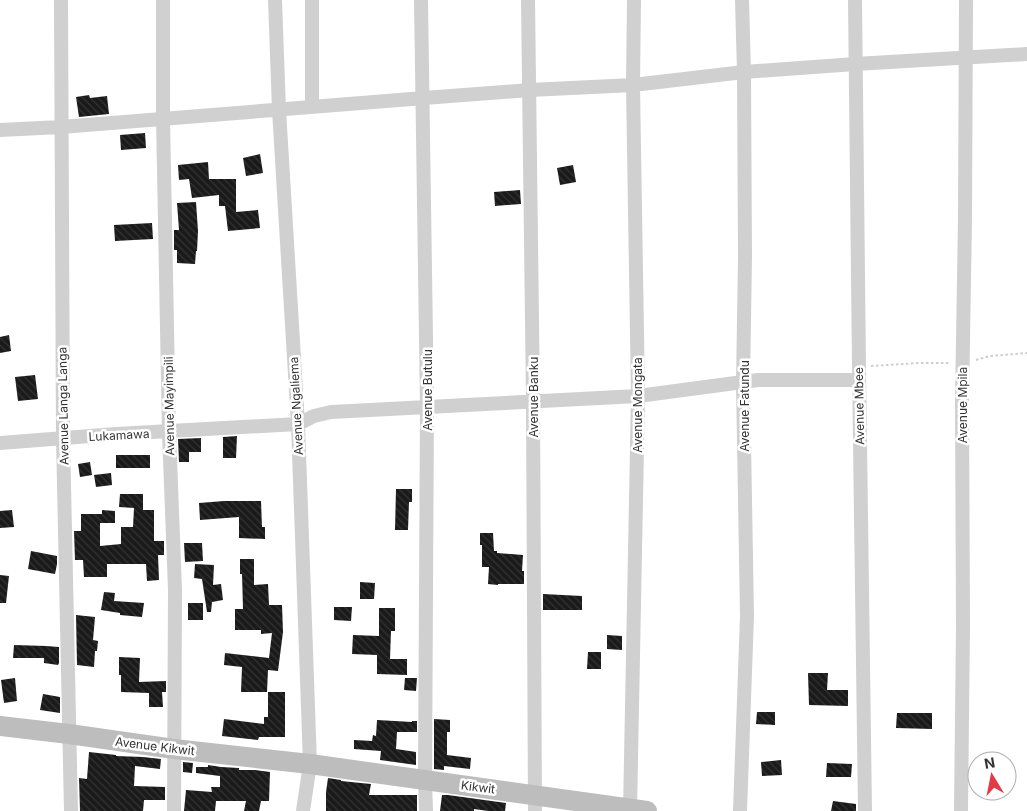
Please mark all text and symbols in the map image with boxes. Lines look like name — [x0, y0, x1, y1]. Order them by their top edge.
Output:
street label: Avenue Langa Langa — [54, 347, 72, 465]
street label: Avenue Butulu — [420, 349, 435, 431]
street label: Avenue Mayimpili — [161, 356, 177, 456]
street label: Avenue Ngaliema — [286, 356, 306, 456]
street label: Avenue Banku — [526, 357, 541, 437]
street label: Avenue Mongata — [630, 357, 645, 453]
street label: Avenue Fatundu — [737, 360, 752, 452]
street label: Avenue Mbee — [851, 367, 867, 445]
street label: Avenue Mpila — [955, 367, 970, 443]
street label: Lukamawa — [88, 426, 150, 444]
street label: Avenue Kikwit — [114, 734, 196, 758]
north arrow — [967, 751, 1017, 801]
text: N — [983, 753, 996, 772]
street label: Kikwit — [460, 777, 496, 797]

